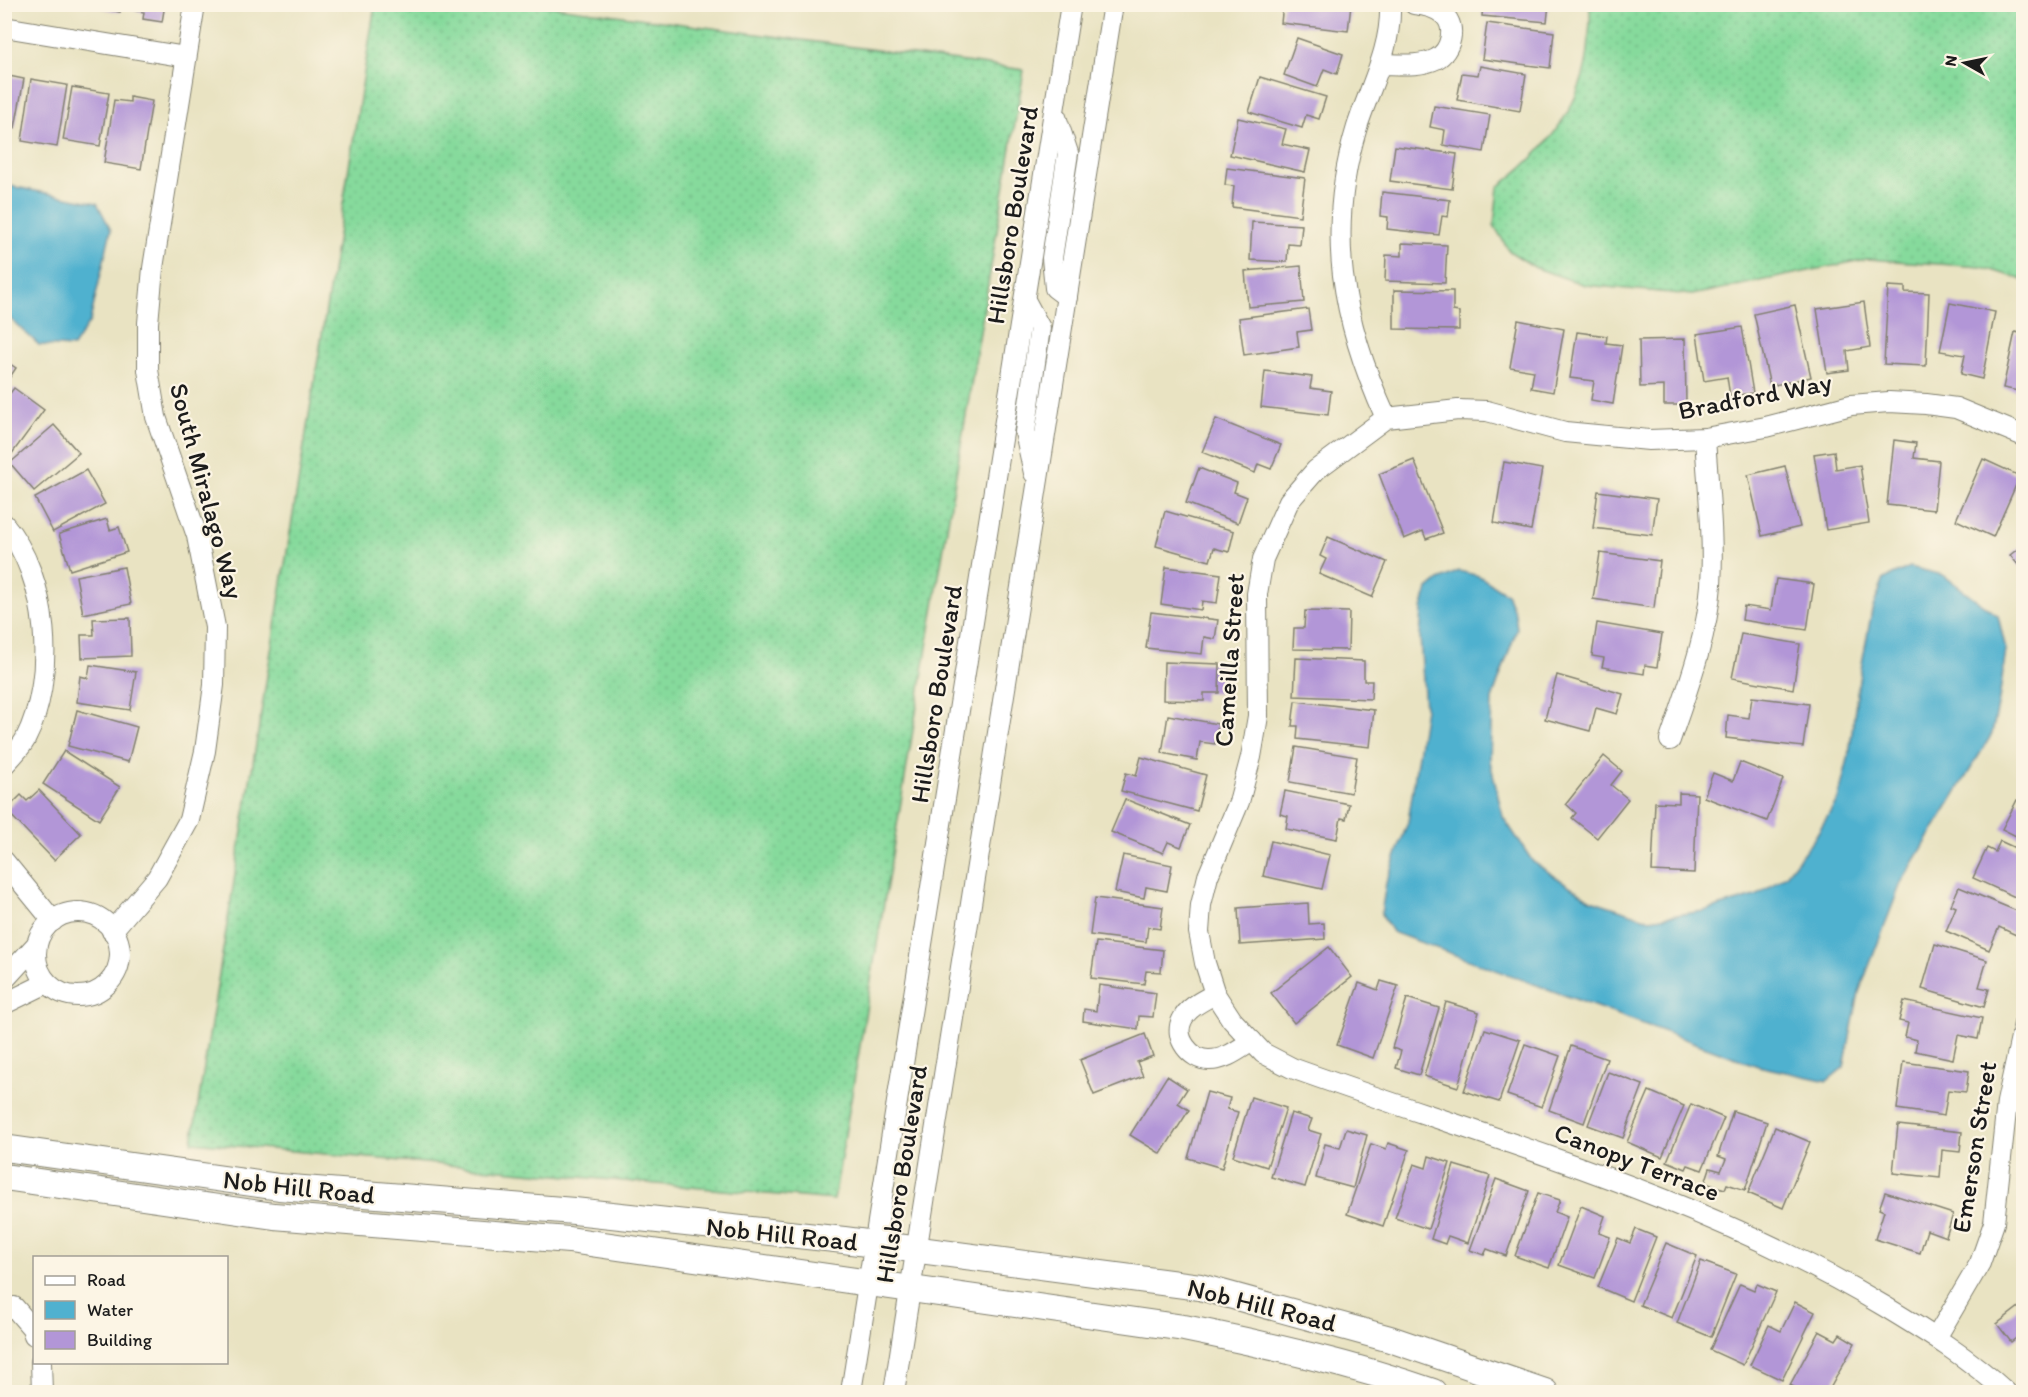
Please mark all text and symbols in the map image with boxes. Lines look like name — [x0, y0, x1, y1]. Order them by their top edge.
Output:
north arrow — [1935, 33, 1995, 93]
text: N — [1940, 54, 1961, 68]
street label: Hillsboro Boulevard — [979, 104, 1045, 326]
street label: Bradford Way — [1676, 365, 1834, 427]
street label: South Miralago Way — [163, 380, 251, 602]
street label: Cameilla Street — [1207, 572, 1251, 748]
street label: Hillsboro Boulevard — [903, 583, 969, 805]
street label: Emerson Street — [1945, 1059, 2003, 1235]
street label: Hillsboro Boulevard — [868, 1063, 934, 1285]
street label: Canopy Terrace — [1550, 1116, 1724, 1208]
street label: Nob Hill Road — [221, 1163, 377, 1211]
street label: Nob Hill Road — [704, 1210, 860, 1258]
legend — [33, 1256, 228, 1364]
text: Road — [87, 1269, 126, 1291]
street label: Nob Hill Road — [1184, 1271, 1341, 1339]
text: Water — [87, 1299, 133, 1321]
text: Building — [87, 1329, 153, 1351]

